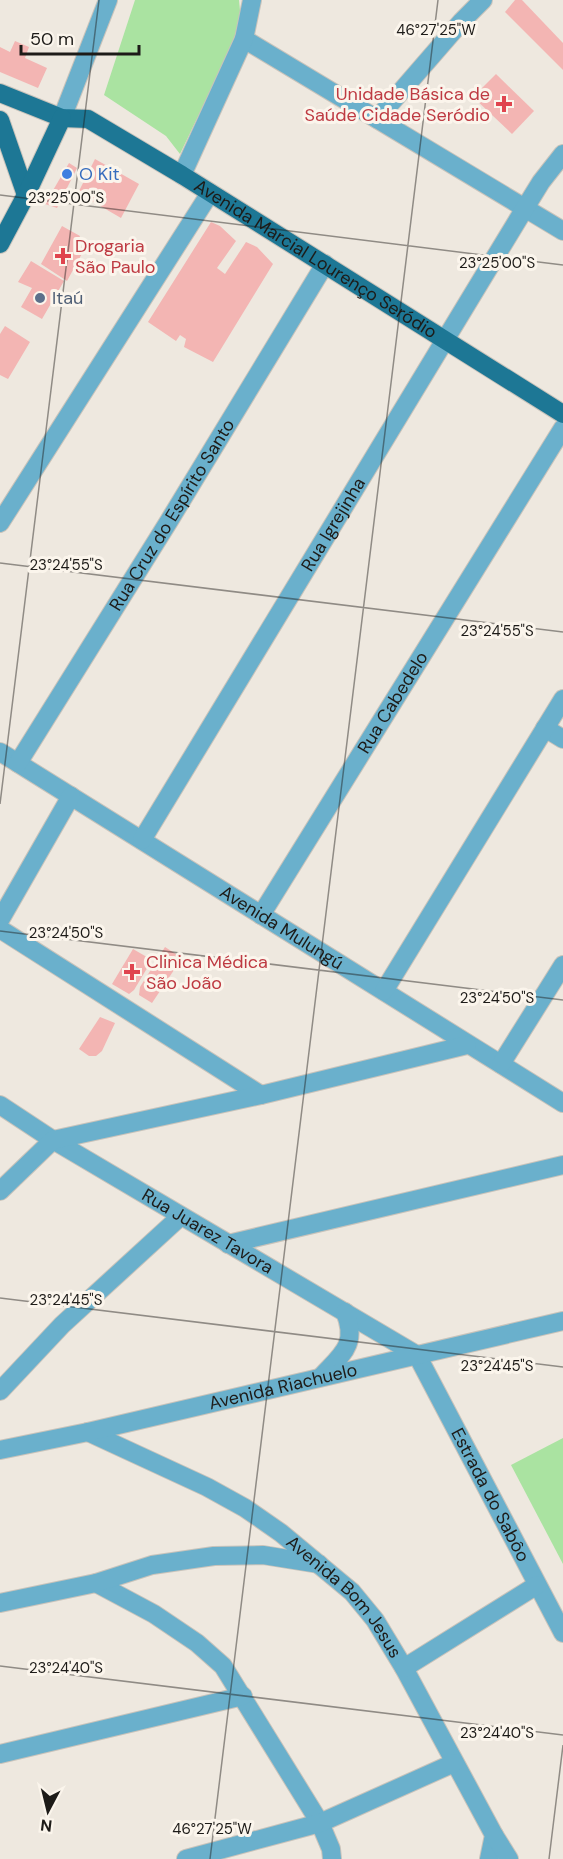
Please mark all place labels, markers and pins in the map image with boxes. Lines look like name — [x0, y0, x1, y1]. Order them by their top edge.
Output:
place label: Unidade Básica de Saúde Cidade Seródio — [305, 82, 490, 127]
marker: Unidade Básica de Saúde Cidade Seródio — [495, 95, 513, 113]
place label: O Kit — [79, 162, 120, 186]
marker: O Kit — [60, 167, 74, 181]
place label: Drogaria São Paulo — [75, 234, 156, 279]
marker: Drogaria São Paulo — [56, 249, 70, 263]
place label: Itaú — [52, 286, 83, 310]
marker: Itaú — [33, 291, 47, 305]
place label: Clinica Médica São João — [146, 950, 268, 995]
marker: Clinica Médica São João — [123, 963, 141, 981]

